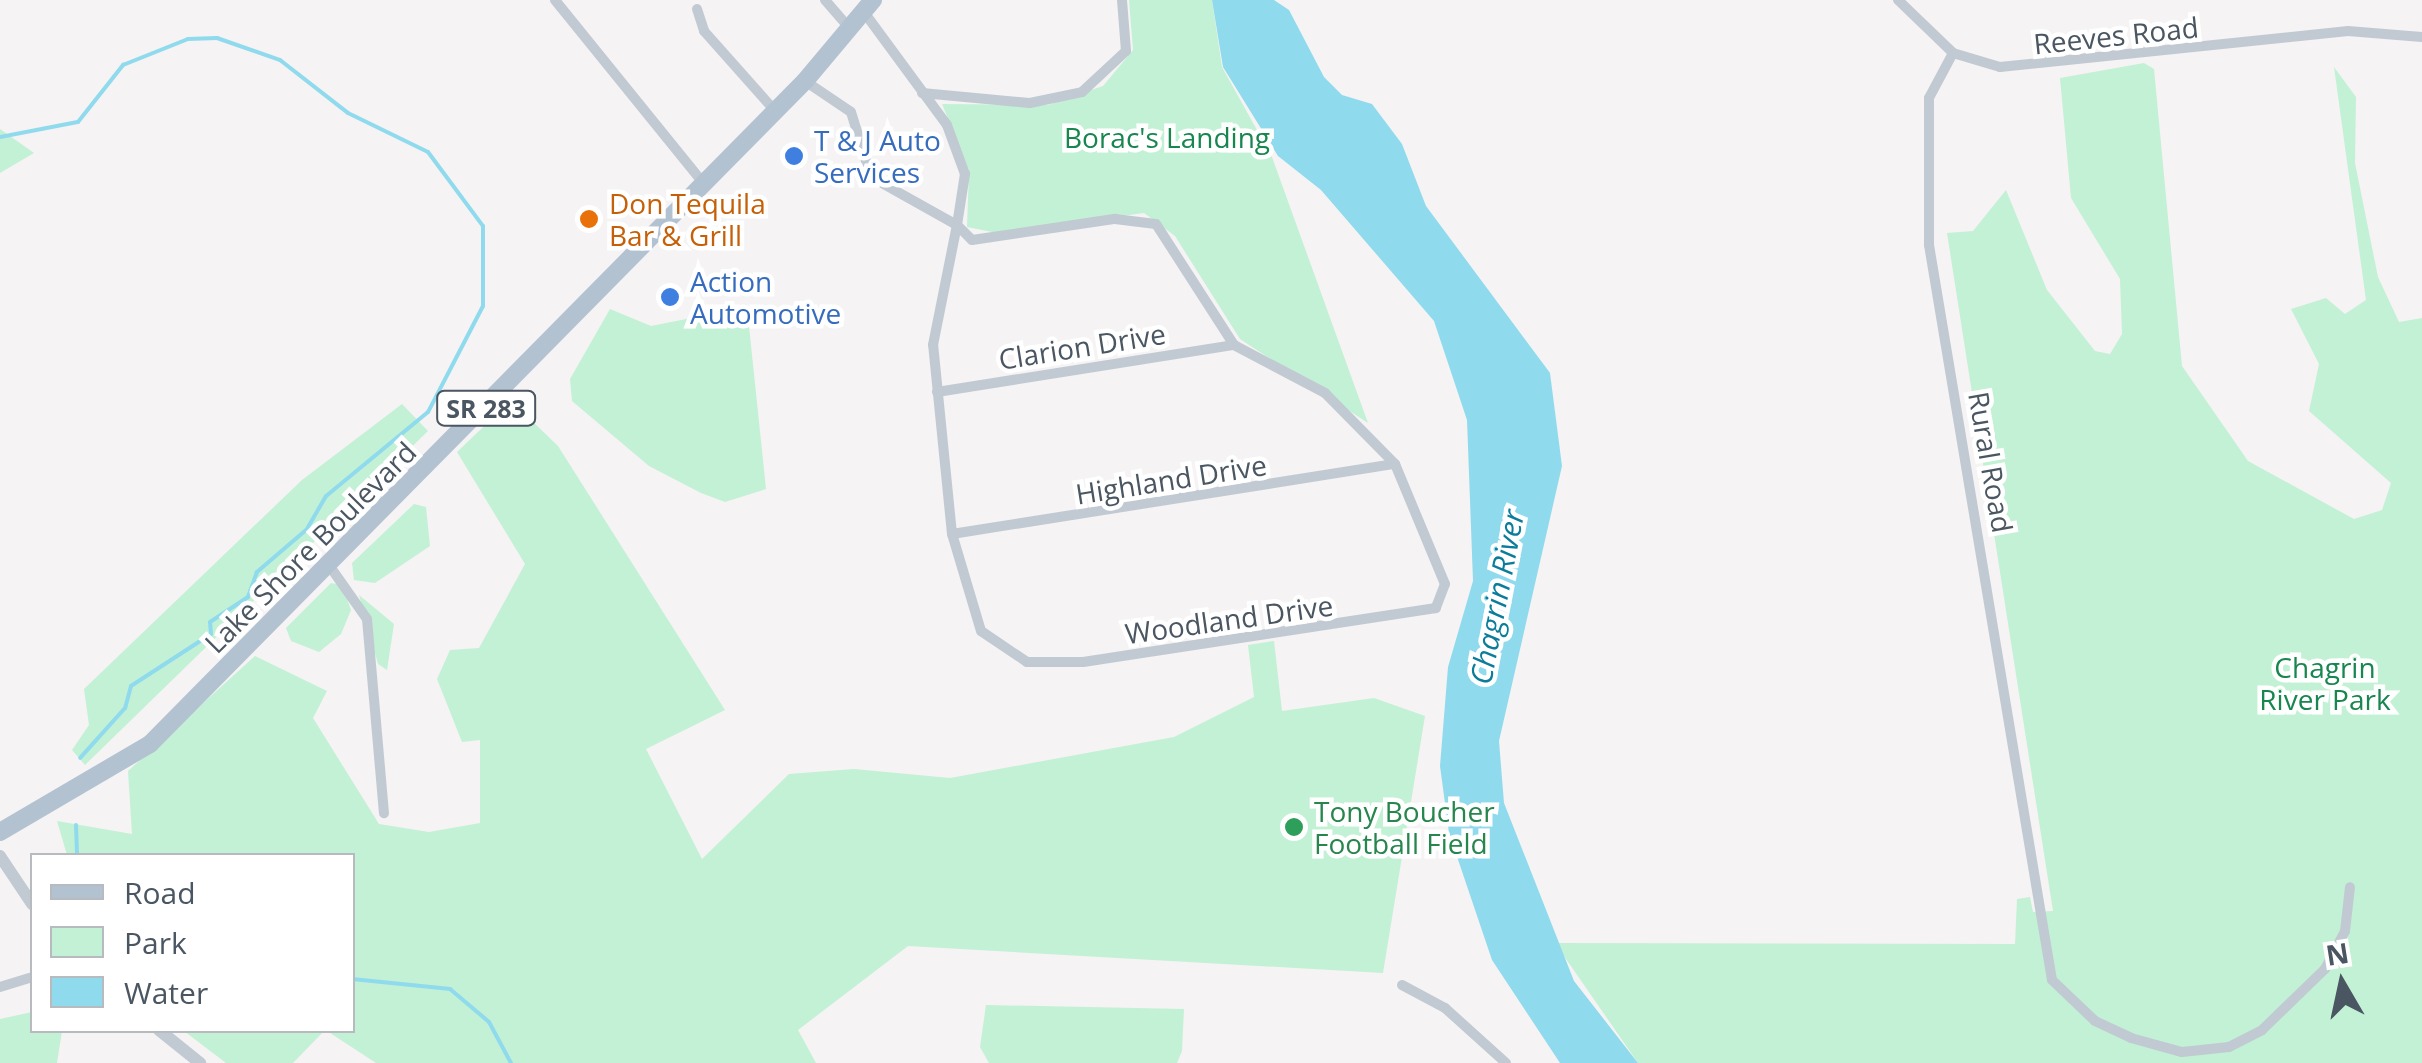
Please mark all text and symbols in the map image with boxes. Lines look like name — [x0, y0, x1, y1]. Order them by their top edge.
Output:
street label: Reeves Road — [2032, 10, 2200, 60]
park label: Borac's Landing — [1064, 120, 1270, 154]
place label: T & J Auto Services — [814, 123, 941, 189]
marker: T & J Auto Services — [783, 145, 805, 167]
place label: Don Tequila Bar & Grill — [609, 186, 766, 252]
marker: Don Tequila Bar & Grill — [578, 208, 600, 230]
place label: Action Automotive — [690, 264, 841, 330]
marker: Action Automotive — [659, 286, 681, 308]
street label: Clarion Drive — [996, 316, 1168, 376]
road number: SR 283 — [436, 388, 536, 428]
street label: Rural Road — [1962, 389, 2020, 535]
street label: Lake Shore Boulevard — [197, 434, 423, 660]
street label: Highland Drive — [1073, 447, 1269, 511]
water label: Chagrin River — [1462, 507, 1532, 687]
street label: Woodland Drive — [1123, 588, 1335, 650]
park label: Chagrin River Park — [2259, 650, 2391, 716]
place label: Tony Boucher Football Field — [1314, 794, 1495, 860]
marker: Tony Boucher Football Field — [1283, 816, 1305, 838]
legend — [30, 853, 355, 1033]
text: Road — [124, 872, 196, 913]
text: Park — [124, 922, 187, 963]
north arrow — [2292, 933, 2392, 1033]
text: N — [2323, 933, 2352, 974]
text: Water — [124, 972, 208, 1013]

